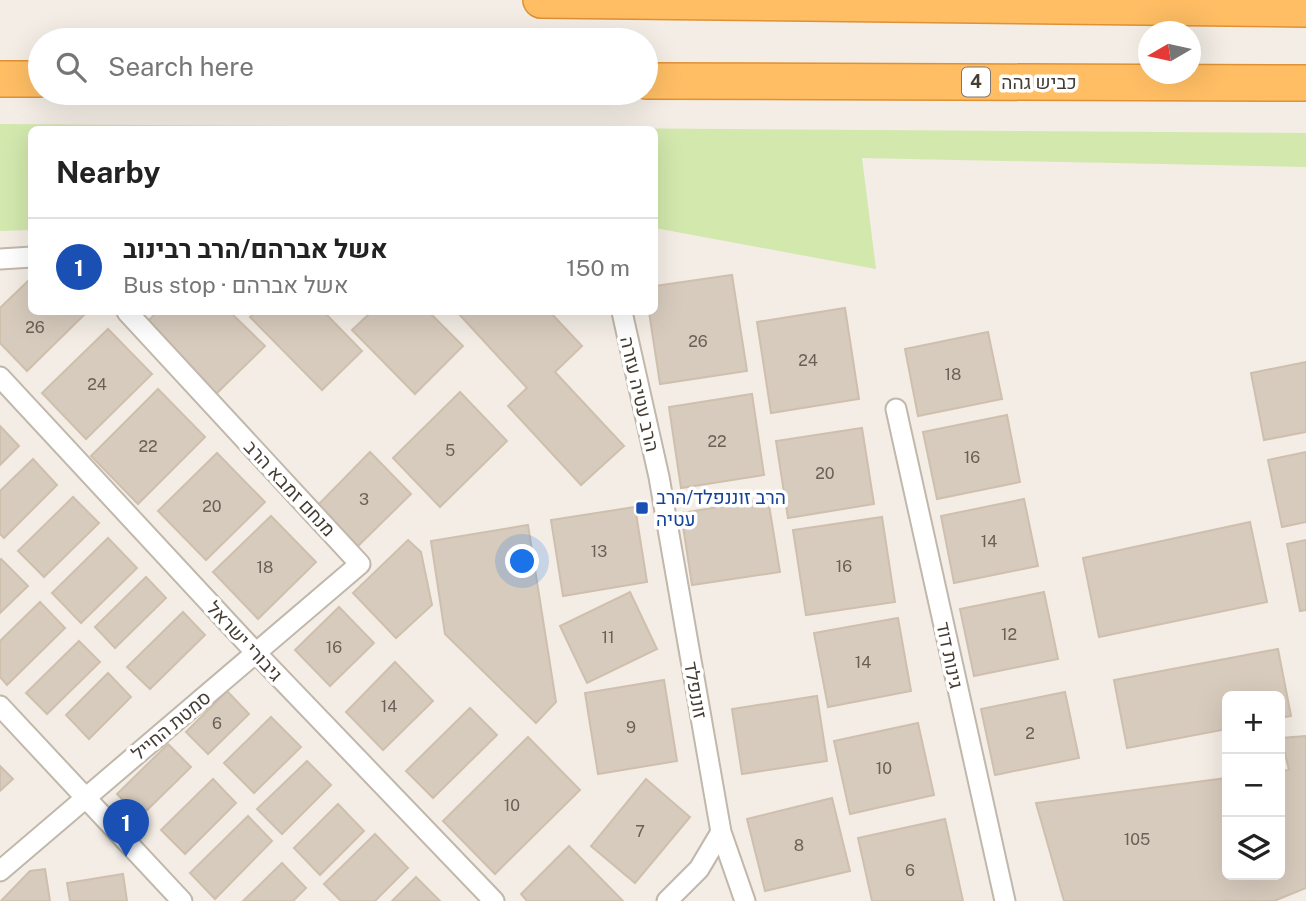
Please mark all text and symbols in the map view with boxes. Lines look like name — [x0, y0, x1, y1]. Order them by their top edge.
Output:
north arrow — [1138, 21, 1201, 84]
search box — [28, 28, 658, 105]
icon: search — [52, 48, 90, 86]
text: Search here — [108, 51, 254, 82]
road number: 4 — [962, 68, 990, 96]
street label: כביש גהה — [1001, 71, 1077, 93]
text: Nearby — [56, 154, 160, 190]
text: אשל אברהם/הרב רבינוב — [123, 233, 388, 264]
text: 1 — [74, 254, 84, 281]
text: 150 m — [566, 254, 630, 281]
text: Bus stop · אשל אברהם — [123, 271, 349, 298]
house number: 26 — [25, 318, 45, 337]
house number: 26 — [688, 332, 708, 351]
street label: הרב עטיה עזרה — [616, 334, 664, 454]
house number: 24 — [798, 351, 818, 370]
house number: 18 — [945, 365, 961, 384]
house number: 24 — [87, 375, 107, 394]
house number: 22 — [707, 432, 727, 451]
street label: מנחם זמבא הרב — [240, 435, 340, 541]
house number: 22 — [138, 437, 158, 456]
house number: 5 — [445, 441, 455, 460]
house number: 16 — [964, 448, 980, 467]
house number: 20 — [815, 464, 835, 483]
place label: הרב זוננפלד/הרב עטיה — [656, 486, 786, 530]
house number: 3 — [359, 490, 369, 509]
house number: 20 — [202, 497, 222, 516]
marker: הרב זוננפלד/הרב עטיה — [634, 500, 650, 516]
house number: 14 — [981, 532, 997, 551]
house number: 13 — [591, 542, 607, 561]
your location — [505, 544, 539, 578]
house number: 16 — [836, 557, 852, 576]
house number: 18 — [257, 558, 273, 577]
street label: גיבורי ישראל — [203, 597, 287, 685]
street label: גינות דוד — [932, 620, 968, 690]
house number: 12 — [1001, 625, 1017, 644]
house number: 11 — [601, 628, 615, 647]
house number: 16 — [326, 638, 342, 657]
house number: 14 — [855, 653, 871, 672]
street label: זוננפלד — [680, 660, 712, 721]
street label: סמטת החייל — [127, 686, 215, 764]
map controls — [1222, 691, 1285, 880]
button: + — [1222, 691, 1285, 754]
house number: 14 — [381, 697, 397, 716]
house number: 6 — [212, 714, 222, 733]
house number: 9 — [626, 718, 636, 737]
house number: 2 — [1025, 724, 1035, 743]
button: − — [1222, 754, 1285, 817]
house number: 10 — [876, 759, 892, 778]
house number: 10 — [504, 796, 520, 815]
pin: 1 — [103, 799, 149, 857]
button: layers — [1222, 817, 1285, 880]
house number: 7 — [635, 822, 645, 841]
house number: 105 — [1124, 830, 1150, 849]
house number: 8 — [794, 836, 804, 855]
house number: 6 — [905, 861, 915, 880]

